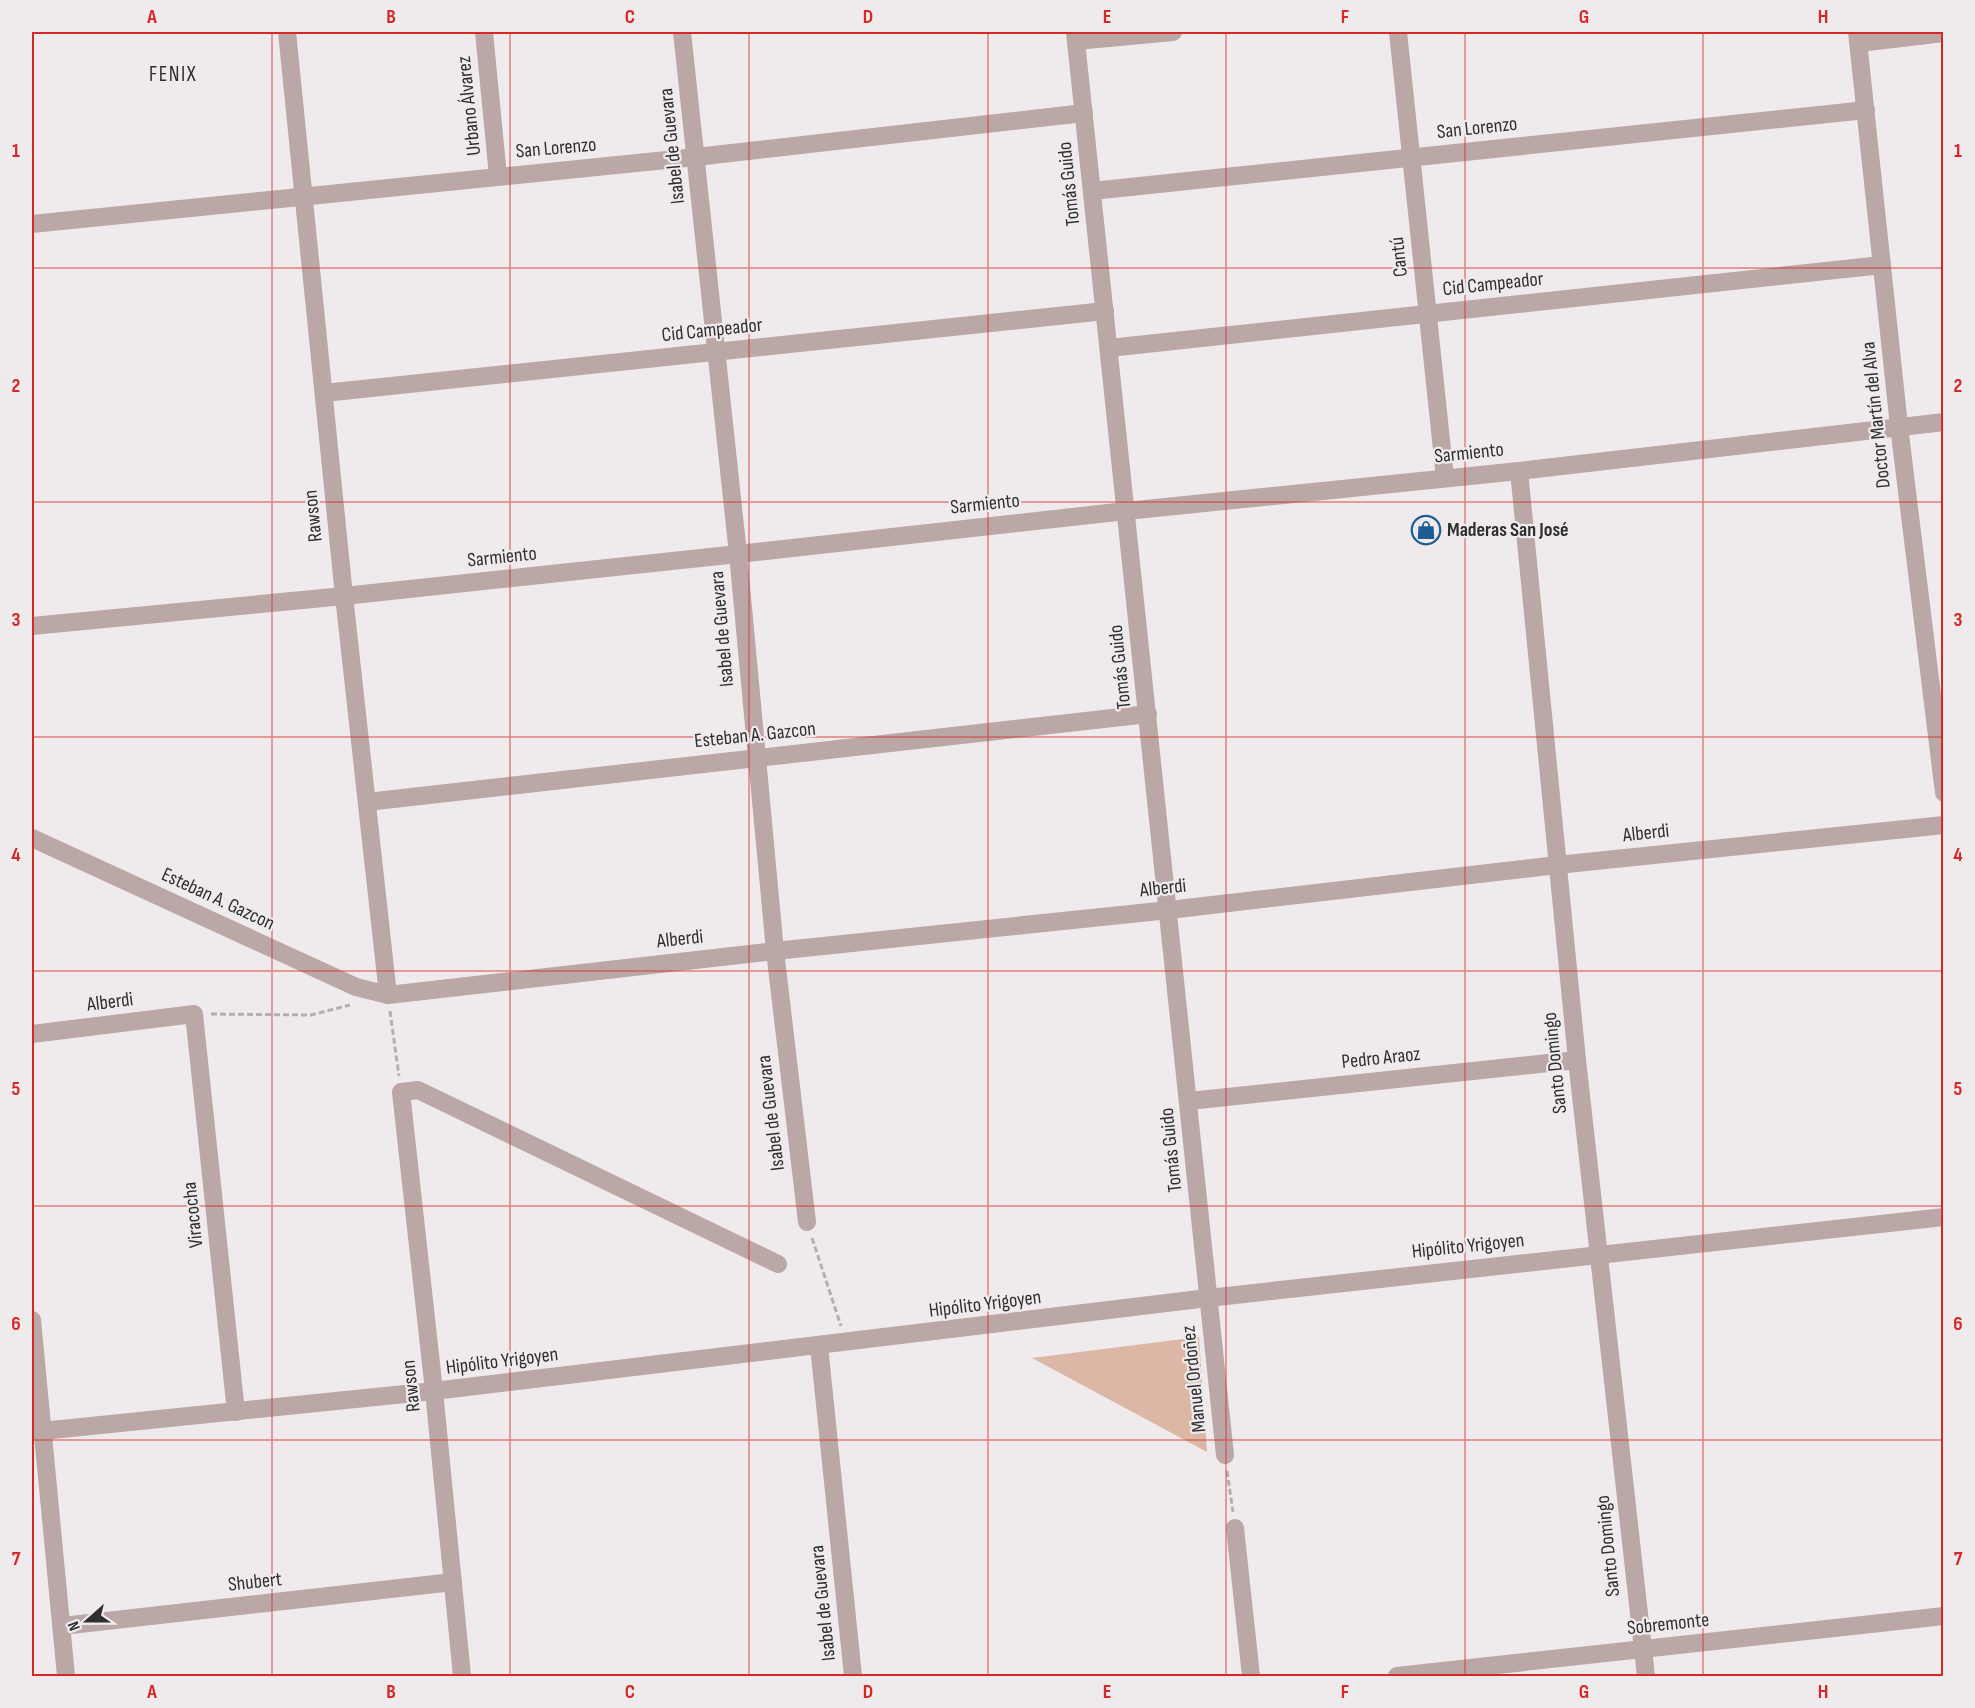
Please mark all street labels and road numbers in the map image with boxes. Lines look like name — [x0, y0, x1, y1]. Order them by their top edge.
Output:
street label: Urbano Álvarez — [452, 55, 486, 157]
street label: Isabel de Guevara — [654, 87, 690, 205]
street label: San Lorenzo — [1436, 112, 1518, 144]
street label: San Lorenzo — [515, 133, 597, 163]
street label: Tomás Guido — [1053, 141, 1085, 227]
street label: Cantú — [1385, 236, 1413, 278]
street label: Cid Campeador — [1441, 267, 1545, 301]
street label: Cid Campeador — [660, 313, 764, 347]
street label: Doctor Martín del Alva — [1856, 341, 1896, 489]
street label: Sarmiento — [1433, 437, 1505, 469]
street label: Sarmiento — [949, 488, 1021, 520]
street label: Rawson — [298, 489, 328, 543]
street label: Sarmiento — [466, 541, 538, 573]
street label: Isabel de Guevara — [705, 570, 739, 688]
street label: Tomás Guido — [1104, 624, 1136, 710]
street label: Esteban A. Gazcon — [693, 717, 817, 753]
street label: Alberdi — [1621, 819, 1670, 847]
street label: Esteban A. Gazcon — [158, 862, 278, 936]
street label: Alberdi — [1138, 874, 1187, 902]
street label: Alberdi — [655, 925, 704, 953]
street label: Alberdi — [85, 987, 134, 1017]
street label: Santo Domingo — [1538, 1011, 1572, 1115]
street label: Pedro Araoz — [1340, 1042, 1422, 1074]
street label: Isabel de Guevara — [752, 1054, 790, 1172]
street label: Tomás Guido — [1155, 1107, 1187, 1193]
street label: Viracocha — [178, 1181, 208, 1249]
street label: Hipólito Yrigoyen — [1411, 1228, 1525, 1264]
street label: Hipólito Yrigoyen — [927, 1285, 1043, 1323]
street label: Manuel Ordoñez — [1176, 1324, 1212, 1434]
street label: Hipólito Yrigoyen — [444, 1342, 560, 1380]
street label: Rawson — [396, 1359, 426, 1413]
street label: Santo Domingo — [1591, 1494, 1625, 1598]
street label: Isabel de Guevara — [805, 1544, 841, 1662]
street label: Shubert — [227, 1567, 283, 1597]
street label: Sobremonte — [1626, 1608, 1710, 1640]

